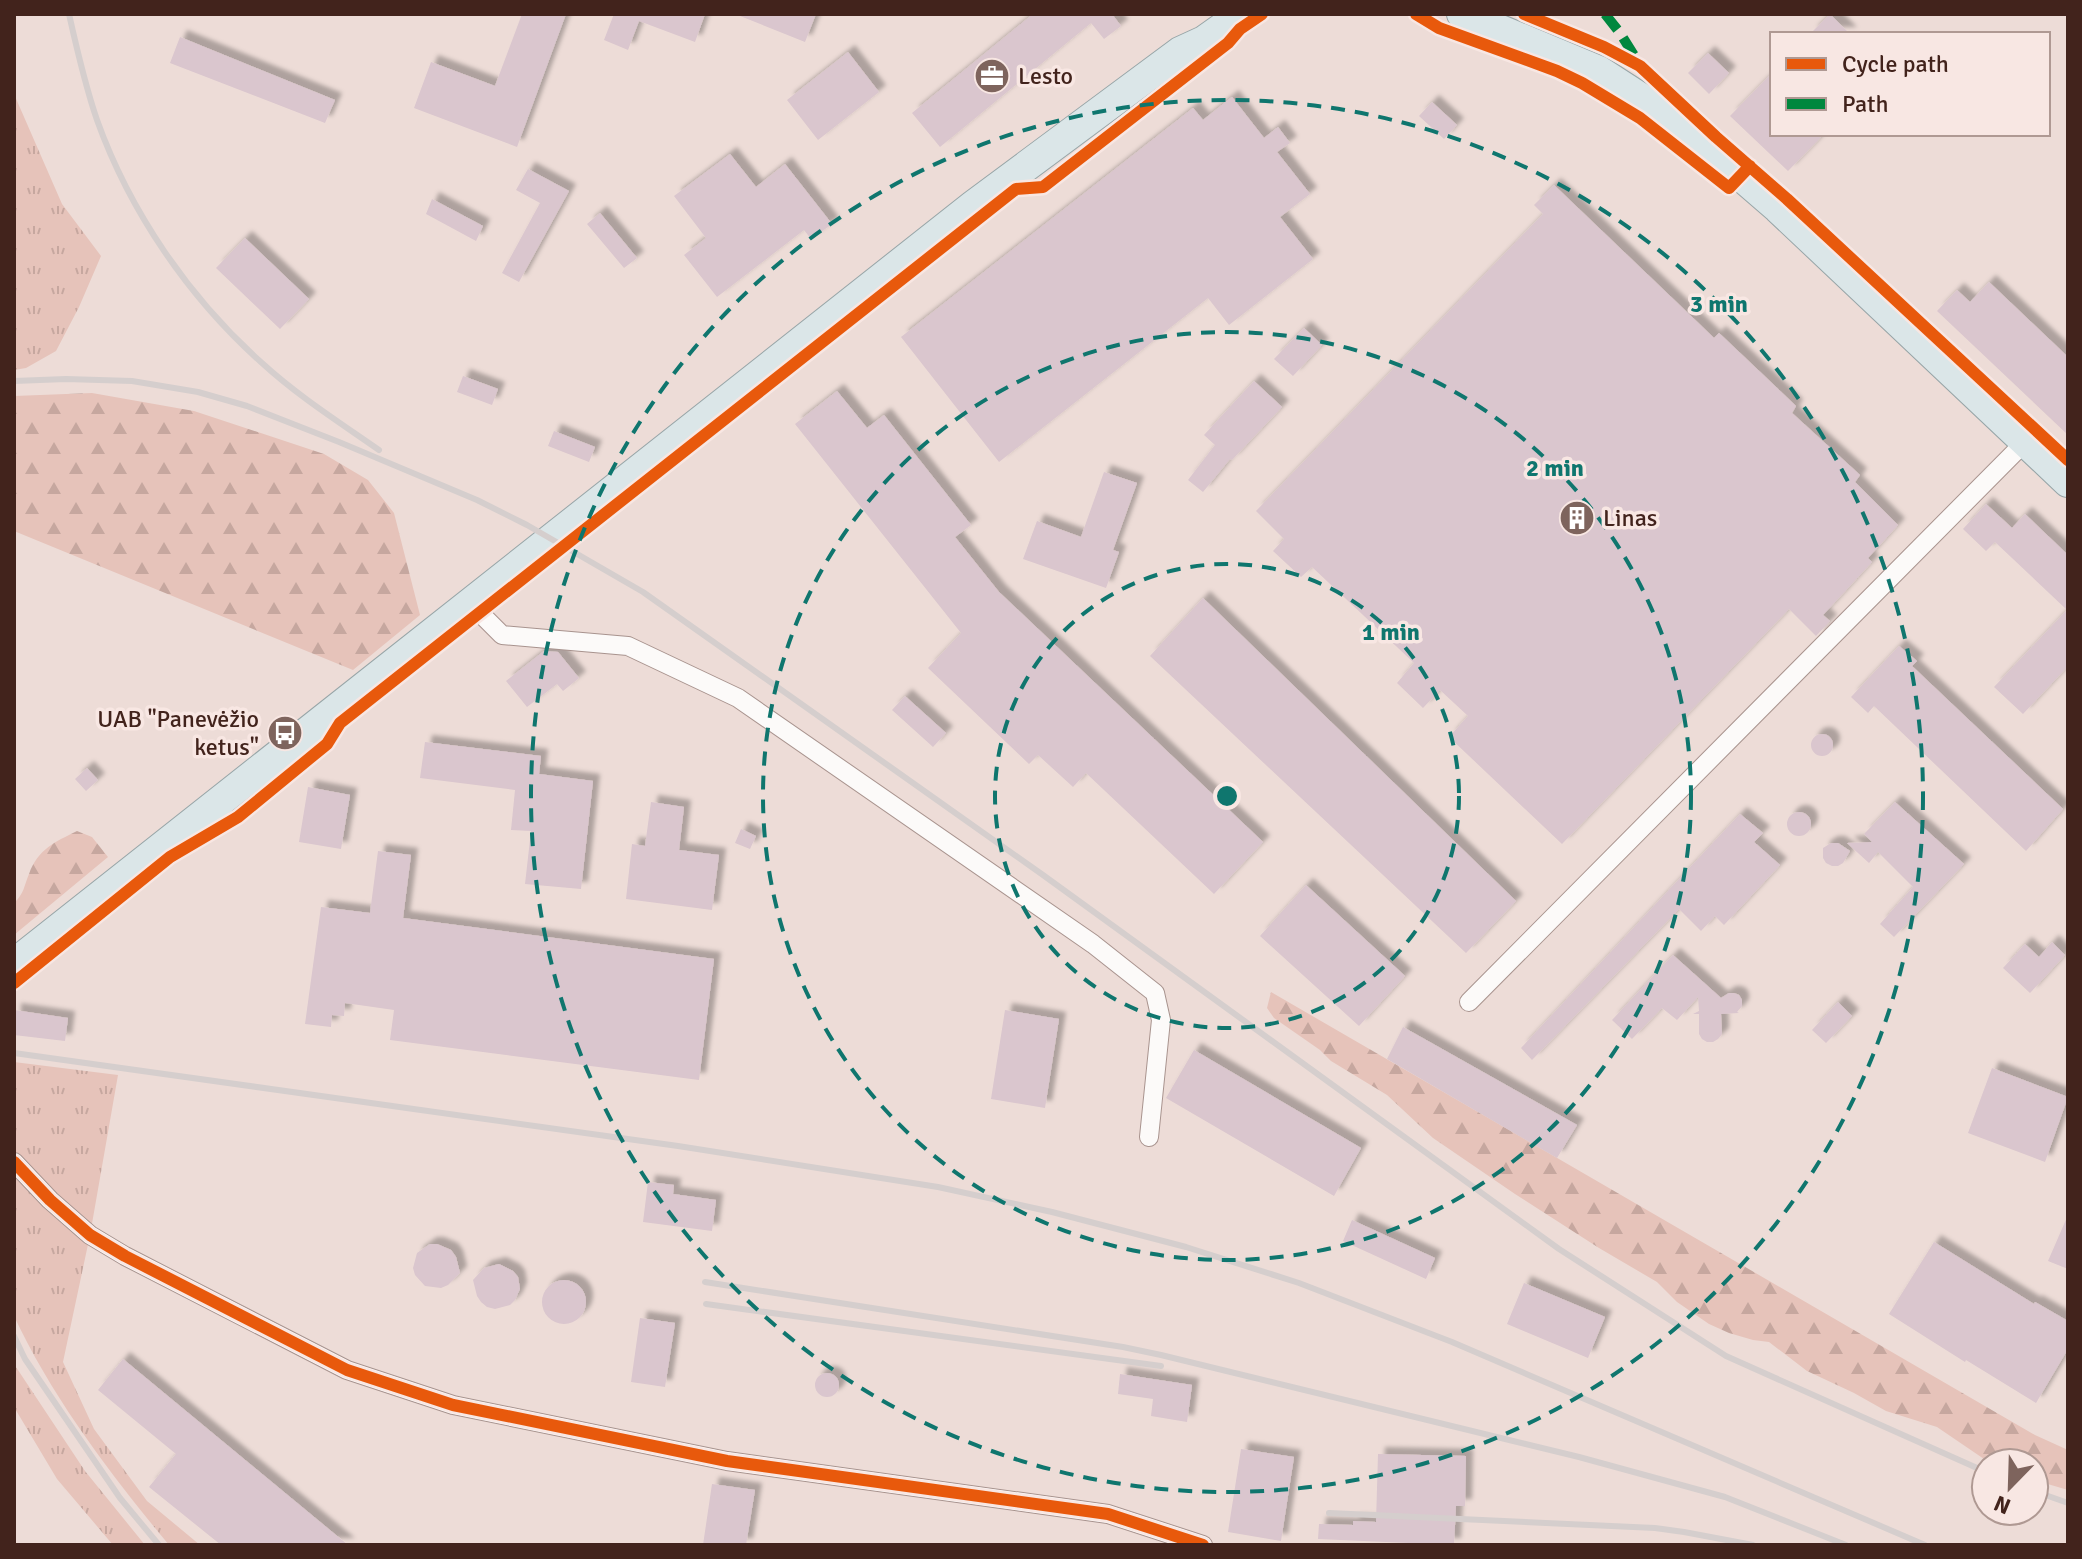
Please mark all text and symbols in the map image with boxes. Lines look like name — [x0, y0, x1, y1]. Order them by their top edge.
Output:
legend — [1770, 32, 2050, 136]
text: Cycle path — [1842, 49, 1949, 79]
office icon: Lesto — [973, 57, 1011, 95]
place label: Lesto — [1018, 61, 1073, 91]
text: Path — [1842, 89, 1888, 119]
text: 3 min — [1690, 289, 1748, 319]
text: 2 min — [1526, 453, 1584, 483]
building icon: Linas — [1558, 499, 1596, 537]
place label: Linas — [1603, 503, 1657, 533]
text: 1 min — [1362, 617, 1420, 647]
place label: UAB "Panevėžio ketus" — [97, 704, 259, 762]
bus stop icon: UAB "Panevėžio ketus" — [266, 714, 304, 752]
centre of rings — [1213, 782, 1241, 810]
north arrow — [1970, 1447, 2050, 1527]
text: N — [1990, 1490, 2015, 1520]

